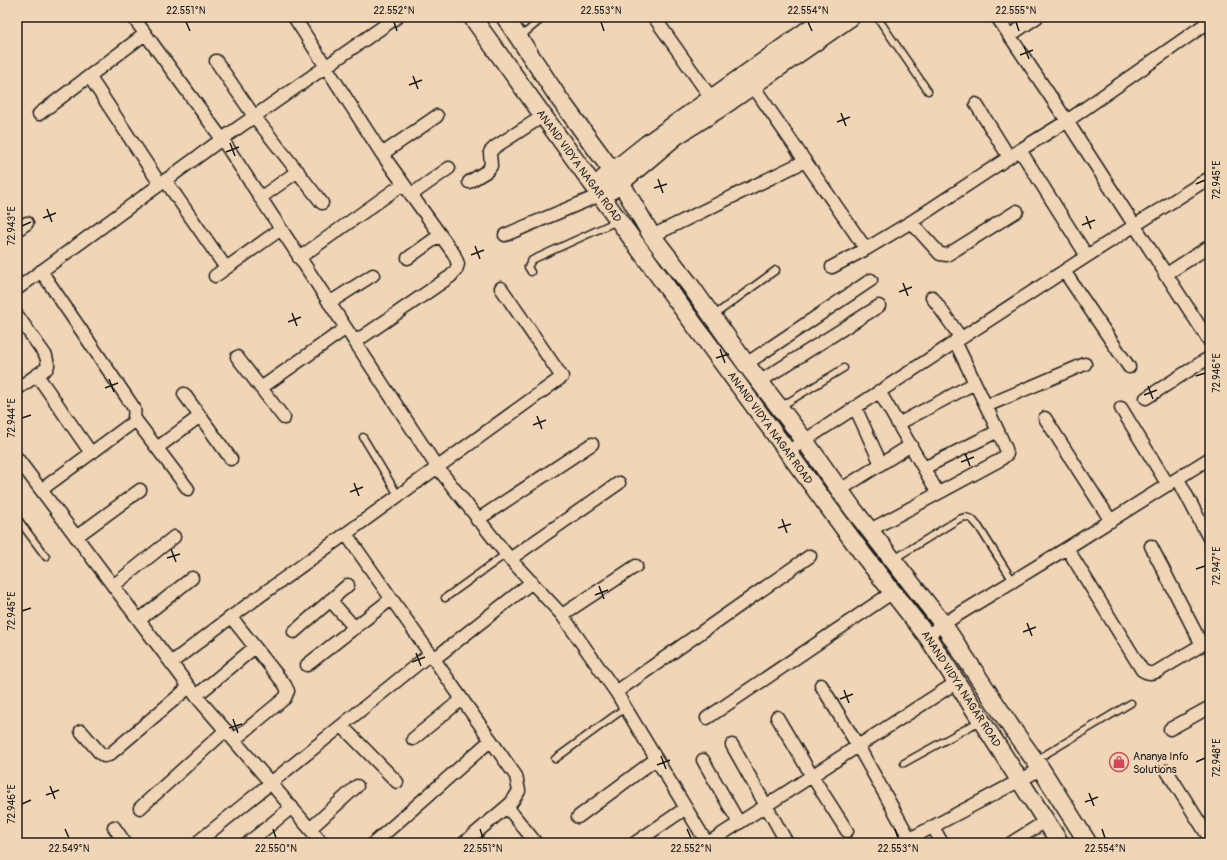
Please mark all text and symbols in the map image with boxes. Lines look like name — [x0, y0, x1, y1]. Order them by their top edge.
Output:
text: 22.551°N — [166, 5, 206, 17]
text: 22.552°N — [374, 5, 415, 17]
text: 22.553°N — [581, 5, 622, 17]
text: 22.554°N — [787, 5, 829, 17]
text: 22.555°N — [996, 5, 1037, 17]
street label: ANAND VIDYA NAGAR ROAD — [534, 107, 624, 225]
text: 72.945°E — [1211, 160, 1223, 200]
text: 72.943°E — [6, 206, 18, 246]
text: 72.946°E — [1211, 353, 1223, 393]
street label: ANAND VIDYA NAGAR ROAD — [725, 369, 815, 487]
text: 72.944°E — [6, 398, 18, 438]
text: 72.947°E — [1211, 547, 1223, 585]
text: 72.945°E — [6, 591, 18, 631]
street label: ANAND VIDYA NAGAR ROAD — [918, 628, 1004, 750]
text: 72.948°E — [1211, 739, 1223, 777]
place label: Ananya Info Solutions — [1133, 750, 1188, 776]
shop icon: Ananya Info Solutions — [1108, 751, 1130, 773]
text: 72.946°E — [6, 784, 18, 824]
text: 22.549°N — [49, 843, 90, 855]
text: 22.550°N — [255, 843, 297, 855]
text: 22.551°N — [463, 843, 503, 855]
text: 22.552°N — [671, 843, 712, 855]
text: 22.553°N — [878, 843, 919, 855]
text: 22.554°N — [1084, 843, 1126, 855]

